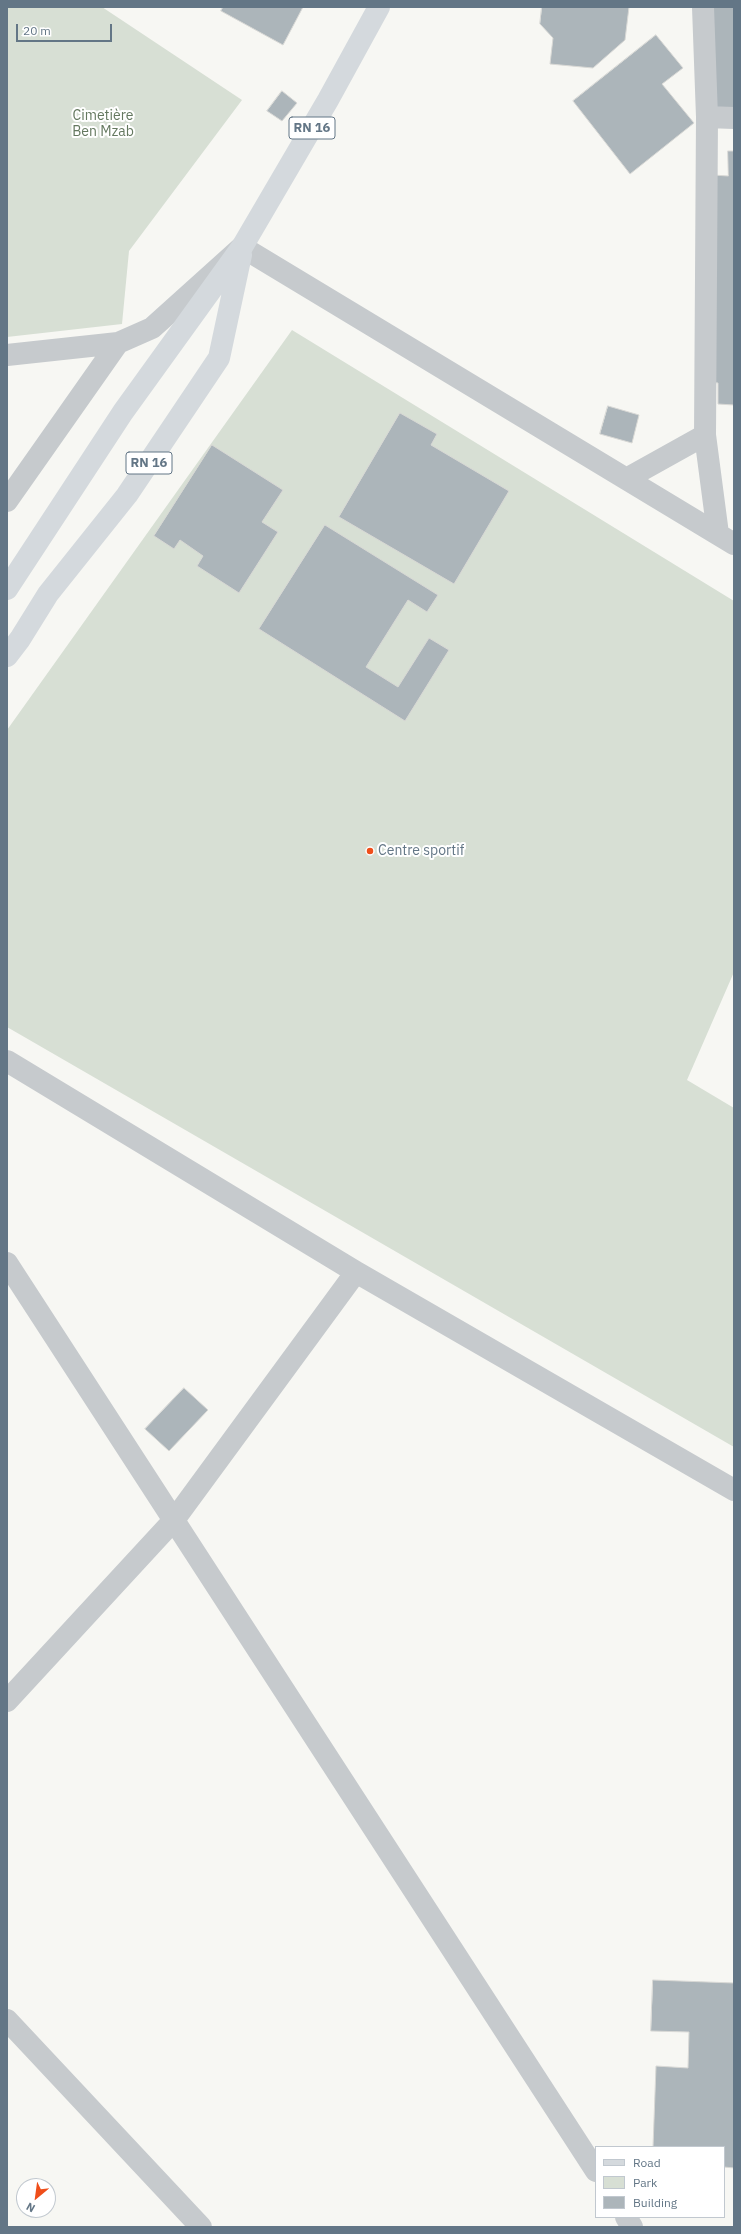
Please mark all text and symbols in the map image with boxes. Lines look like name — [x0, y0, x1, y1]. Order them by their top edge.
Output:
scale bar — [18, 16, 114, 42]
text: 20 m — [23, 23, 51, 38]
park label: Cimetière Ben Mzab — [72, 108, 134, 140]
road number: RN 16 — [289, 117, 335, 139]
road number: RN 16 — [126, 452, 172, 474]
place label: Centre sportif — [378, 843, 464, 859]
marker: Centre sportif — [365, 846, 375, 856]
legend — [595, 2146, 725, 2218]
text: Road — [633, 2155, 661, 2170]
text: Park — [633, 2175, 657, 2190]
north arrow — [16, 2178, 56, 2218]
text: Building — [633, 2195, 677, 2210]
text: N — [24, 2200, 38, 2216]

